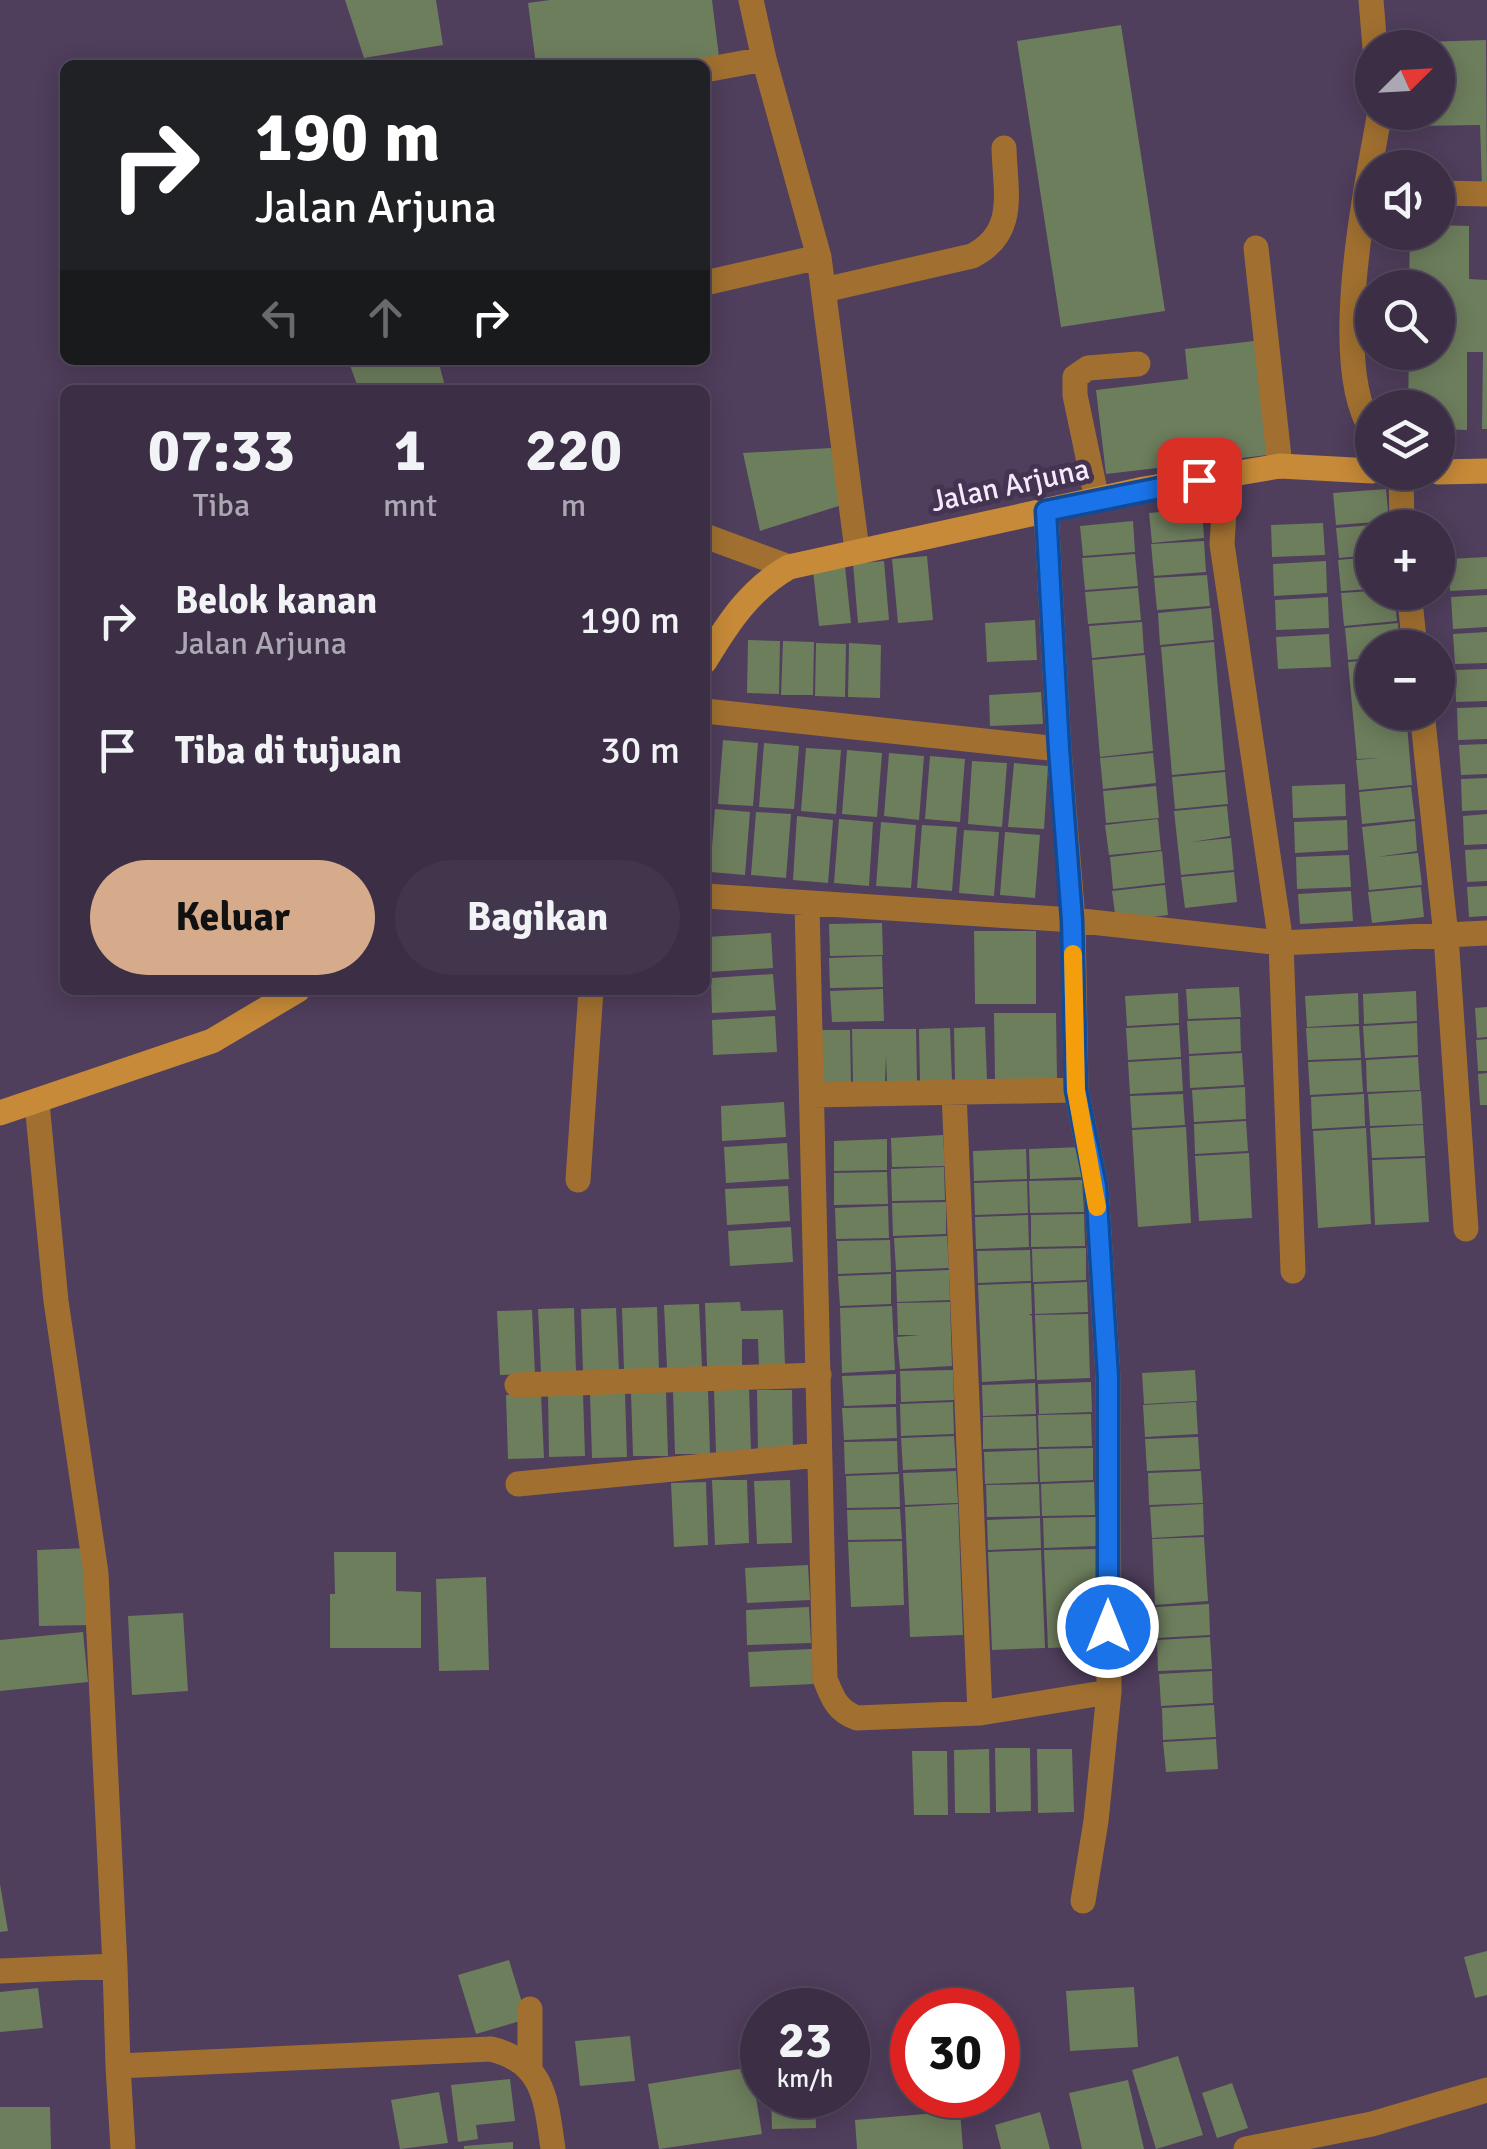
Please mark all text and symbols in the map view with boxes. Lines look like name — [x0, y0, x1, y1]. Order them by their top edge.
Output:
north arrow — [1355, 30, 1455, 130]
map controls — [1355, 30, 1455, 730]
text: 190 m — [255, 94, 440, 180]
icon: right — [90, 100, 220, 230]
button: sound — [1355, 150, 1455, 250]
text: Jalan Arjuna — [255, 180, 497, 235]
button: search — [1355, 270, 1455, 370]
icon: left — [253, 290, 308, 345]
icon: ahead — [358, 290, 413, 345]
icon: right — [463, 290, 518, 345]
button: layers — [1355, 390, 1455, 490]
text: 07:33 — [148, 414, 295, 488]
text: 1 — [394, 414, 426, 488]
text: 220 — [525, 414, 622, 488]
pin — [1157, 438, 1242, 523]
street label: Jalan Arjuna — [927, 451, 1093, 520]
icon: arrive — [1172, 453, 1227, 508]
text: Tiba — [193, 486, 250, 525]
text: mnt — [383, 486, 437, 525]
text: m — [561, 486, 586, 525]
button: + — [1355, 510, 1455, 610]
text: Belok kanan — [175, 577, 377, 624]
icon: right — [90, 593, 145, 648]
text: 190 m — [580, 597, 680, 644]
text: Jalan Arjuna — [175, 624, 347, 663]
button: − — [1355, 630, 1455, 730]
icon: arrive — [90, 723, 145, 778]
text: Tiba di tujuan — [175, 727, 402, 774]
text: 30 m — [600, 727, 680, 774]
button: Keluar — [90, 860, 375, 975]
button: Bagikan — [395, 860, 680, 975]
position arrow — [1056, 1575, 1160, 1679]
speed limit sign: 30 — [890, 1988, 1020, 2118]
text: 23 — [778, 2010, 832, 2072]
text: km/h — [777, 2063, 833, 2094]

